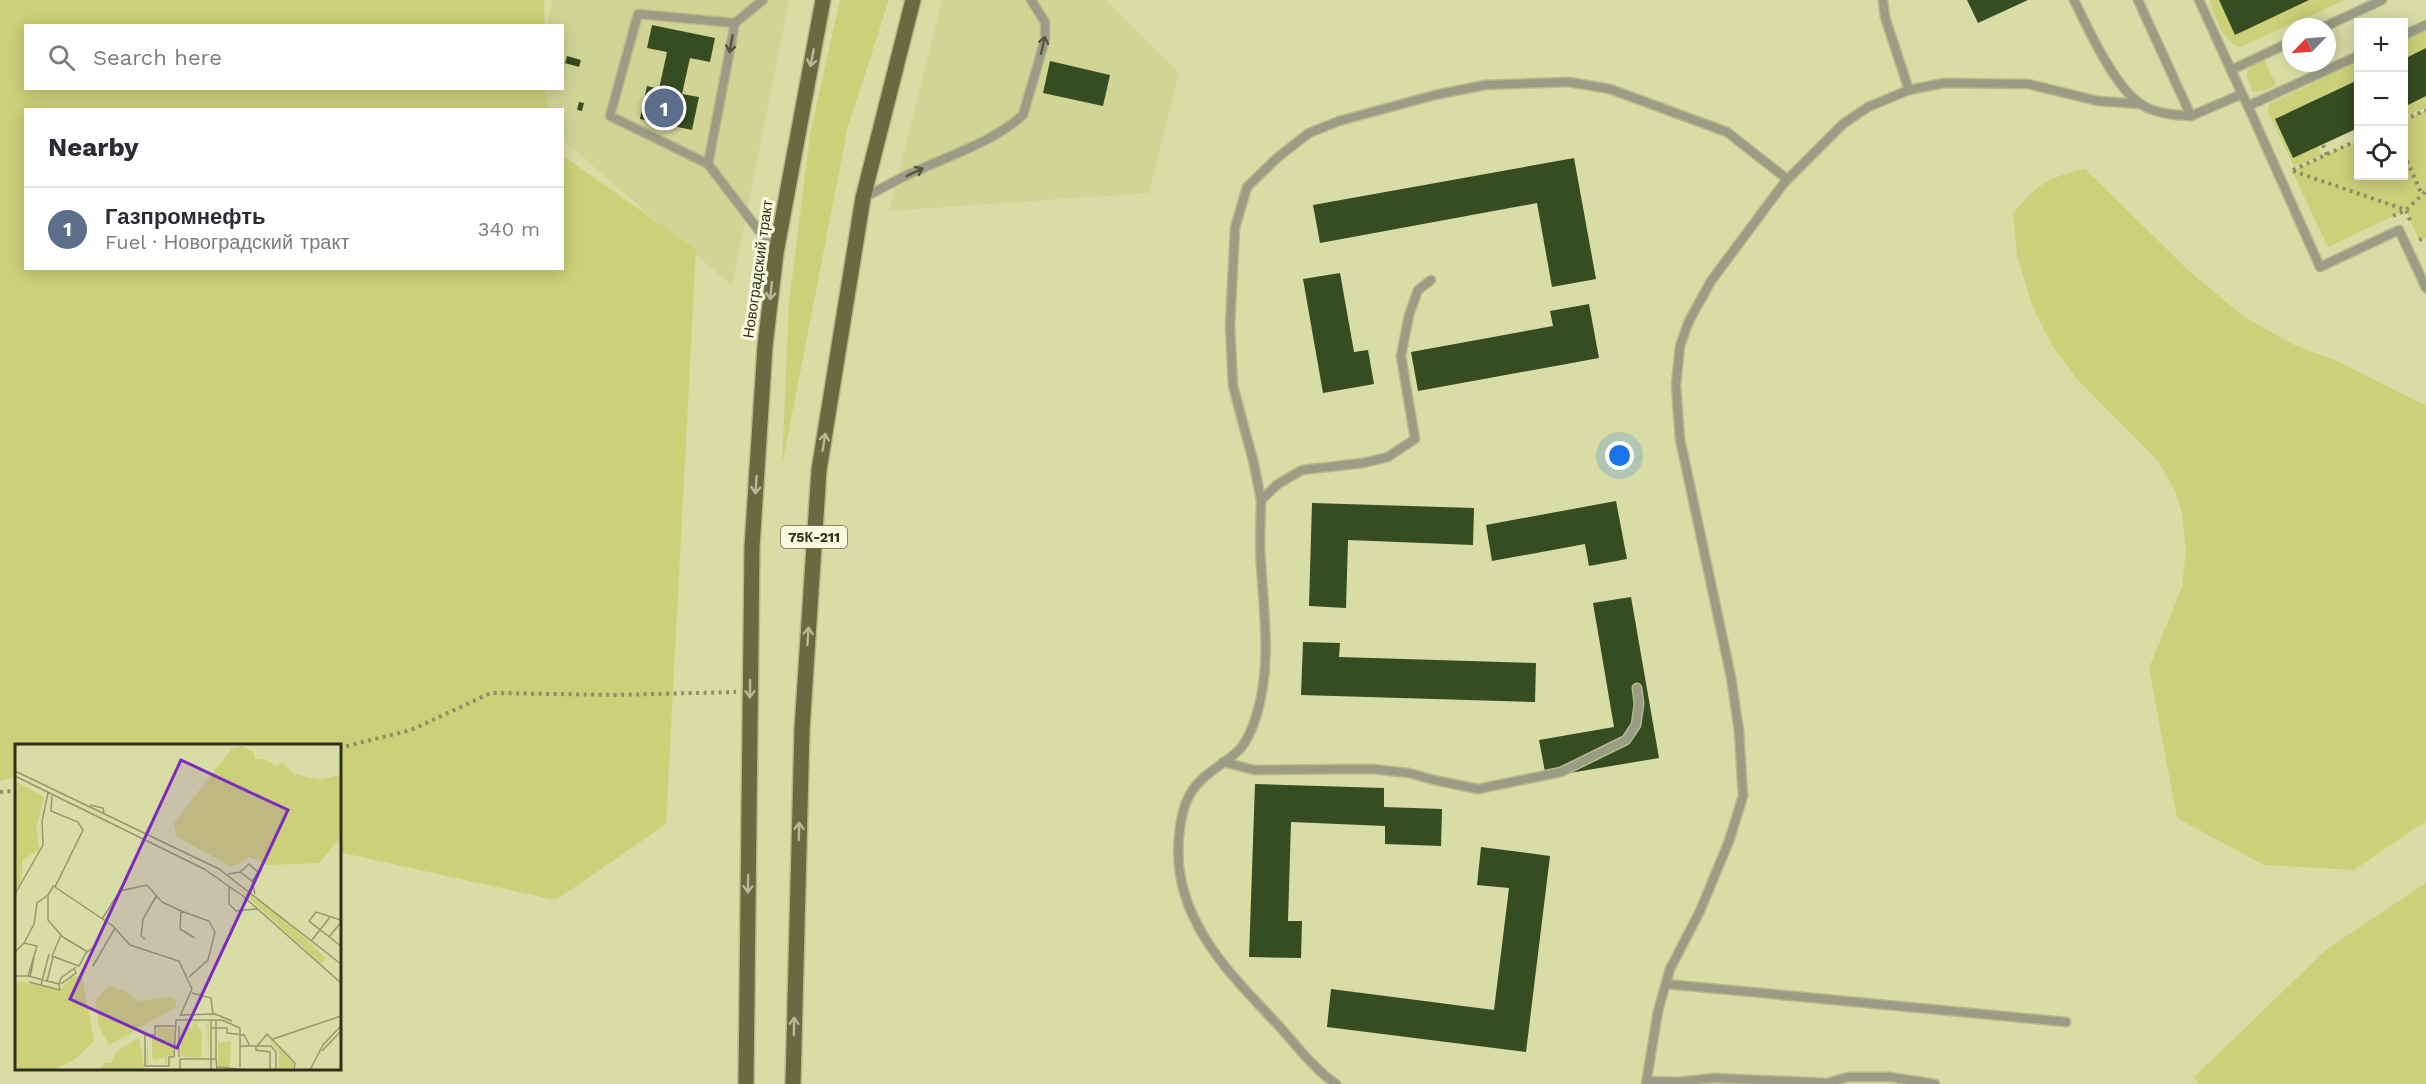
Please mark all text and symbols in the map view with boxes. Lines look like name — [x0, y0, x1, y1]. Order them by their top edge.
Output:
north arrow — [2282, 18, 2336, 72]
map controls — [2354, 18, 2408, 180]
button: + — [2354, 18, 2408, 72]
search box — [24, 24, 564, 90]
one-way arrow — [725, 34, 736, 54]
one-way arrow — [1038, 36, 1049, 55]
icon: search — [45, 41, 78, 74]
text: Search here — [93, 45, 222, 70]
one-way arrow — [806, 47, 817, 67]
button: − — [2354, 72, 2408, 126]
pin: 1 — [644, 86, 684, 130]
button: locate — [2354, 126, 2408, 180]
text: Nearby — [48, 132, 139, 162]
one-way arrow — [906, 165, 924, 177]
street label: Новоградский тракт — [739, 199, 777, 339]
text: Газпромнефть — [105, 204, 266, 229]
text: 1 — [63, 217, 72, 241]
text: 340 m — [478, 217, 540, 241]
text: Fuel · Новоградский тракт — [105, 230, 350, 254]
one-way arrow — [766, 280, 777, 300]
one-way arrow — [818, 432, 829, 452]
your location — [1605, 441, 1634, 470]
one-way arrow — [750, 475, 761, 495]
road number: 75К-211 — [781, 526, 847, 548]
one-way arrow — [803, 626, 814, 646]
one-way arrow — [744, 679, 756, 699]
inset map — [15, 744, 340, 1069]
one-way arrow — [794, 821, 805, 841]
one-way arrow — [742, 874, 753, 894]
one-way arrow — [789, 1016, 800, 1036]

